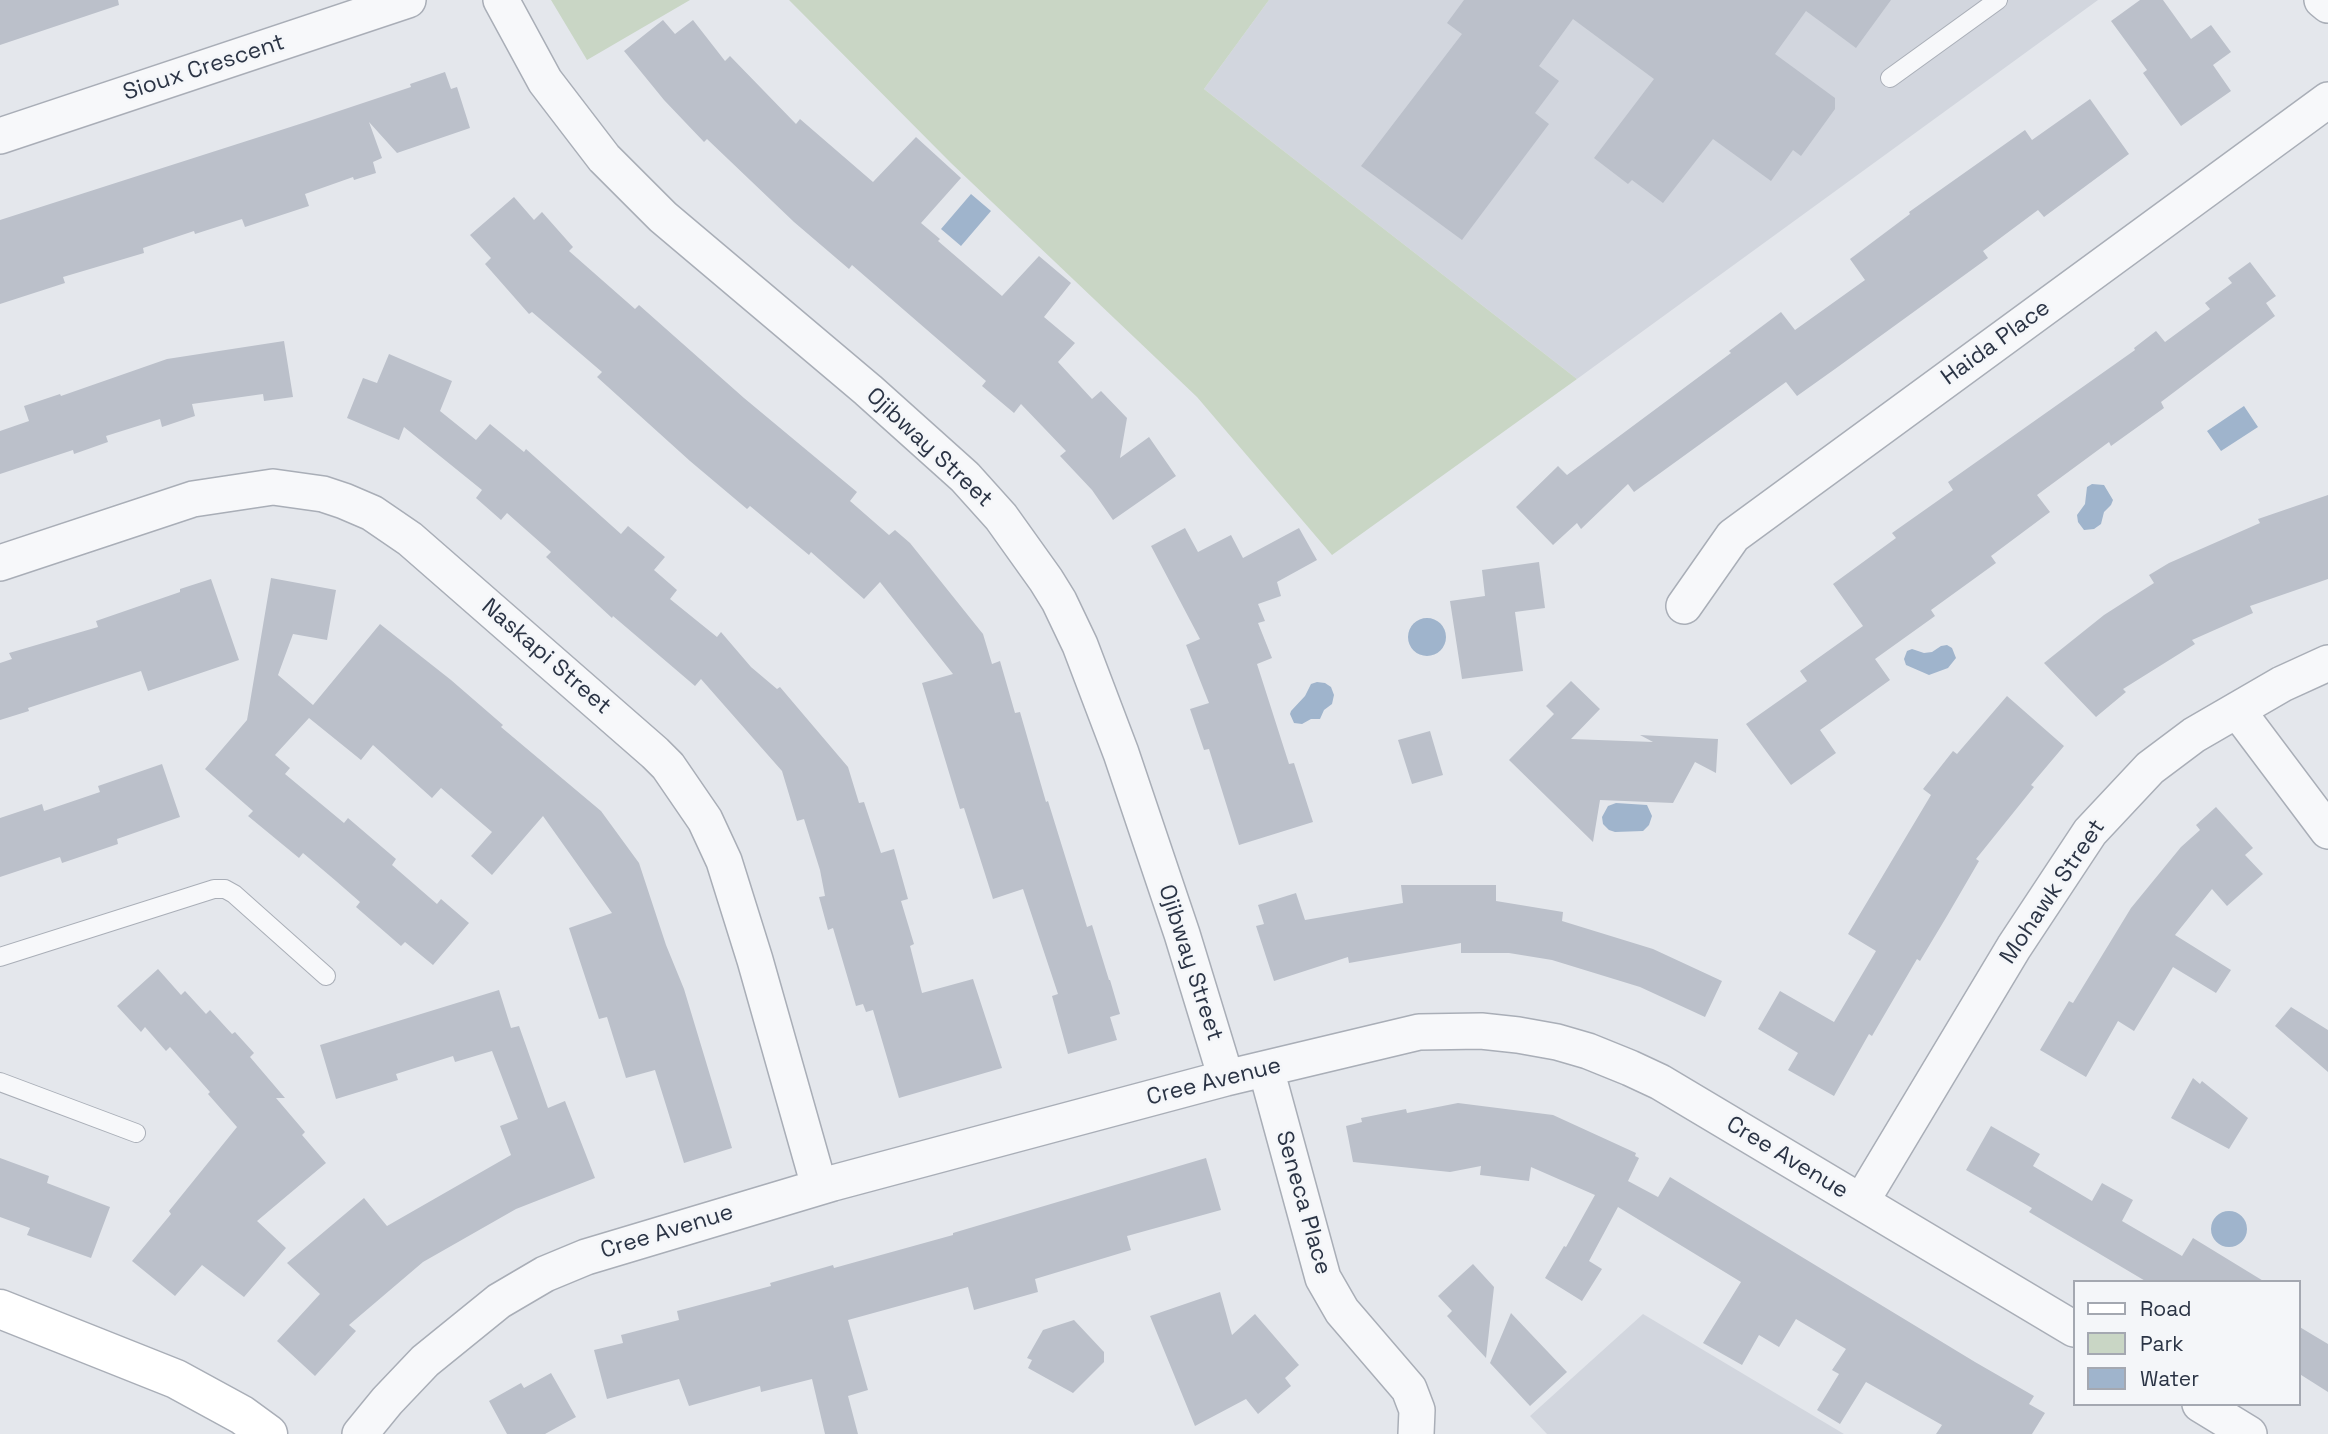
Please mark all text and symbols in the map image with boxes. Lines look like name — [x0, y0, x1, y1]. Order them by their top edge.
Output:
street label: Sioux Crescent — [120, 29, 288, 107]
street label: Haida Place — [1936, 294, 2056, 392]
street label: Ojibway Street — [860, 382, 998, 514]
street label: Naskapi Street — [476, 593, 616, 721]
street label: Mohawk Street — [1995, 815, 2111, 969]
street label: Ojibway Street — [1152, 881, 1228, 1045]
street label: Cree Avenue — [1144, 1052, 1284, 1112]
street label: Cree Avenue — [1721, 1111, 1853, 1205]
street label: Seneca Place — [1269, 1128, 1337, 1278]
street label: Cree Avenue — [597, 1199, 737, 1265]
legend — [2072, 1280, 2300, 1406]
text: Road — [2140, 1295, 2192, 1322]
text: Park — [2140, 1330, 2184, 1357]
text: Water — [2140, 1365, 2199, 1392]

